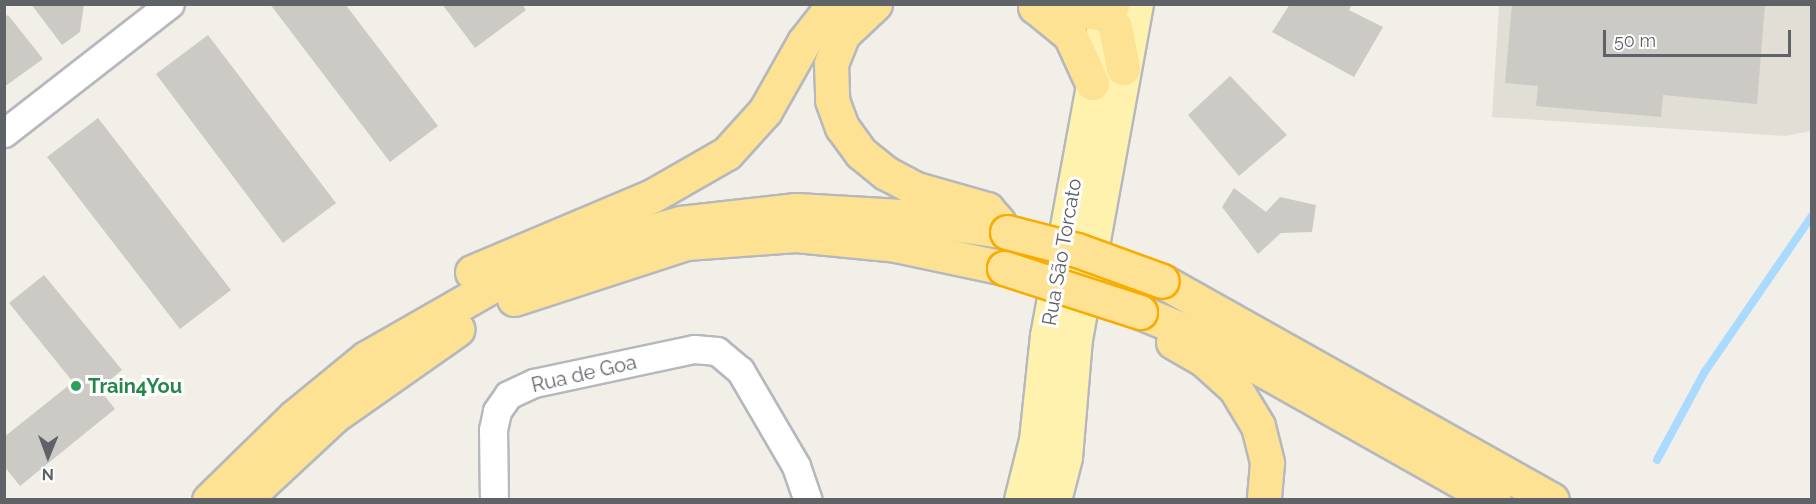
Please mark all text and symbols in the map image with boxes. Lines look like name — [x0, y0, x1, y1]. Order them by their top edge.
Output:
scale bar — [1606, 18, 1794, 56]
text: 50 m — [1614, 30, 1656, 51]
street label: Rua São Torcato — [1037, 176, 1087, 328]
street label: Rua de Goa — [529, 350, 639, 398]
place label: Train4You — [88, 374, 182, 398]
marker: Train4You — [69, 379, 83, 393]
north arrow — [18, 426, 78, 486]
text: N — [41, 465, 54, 484]

